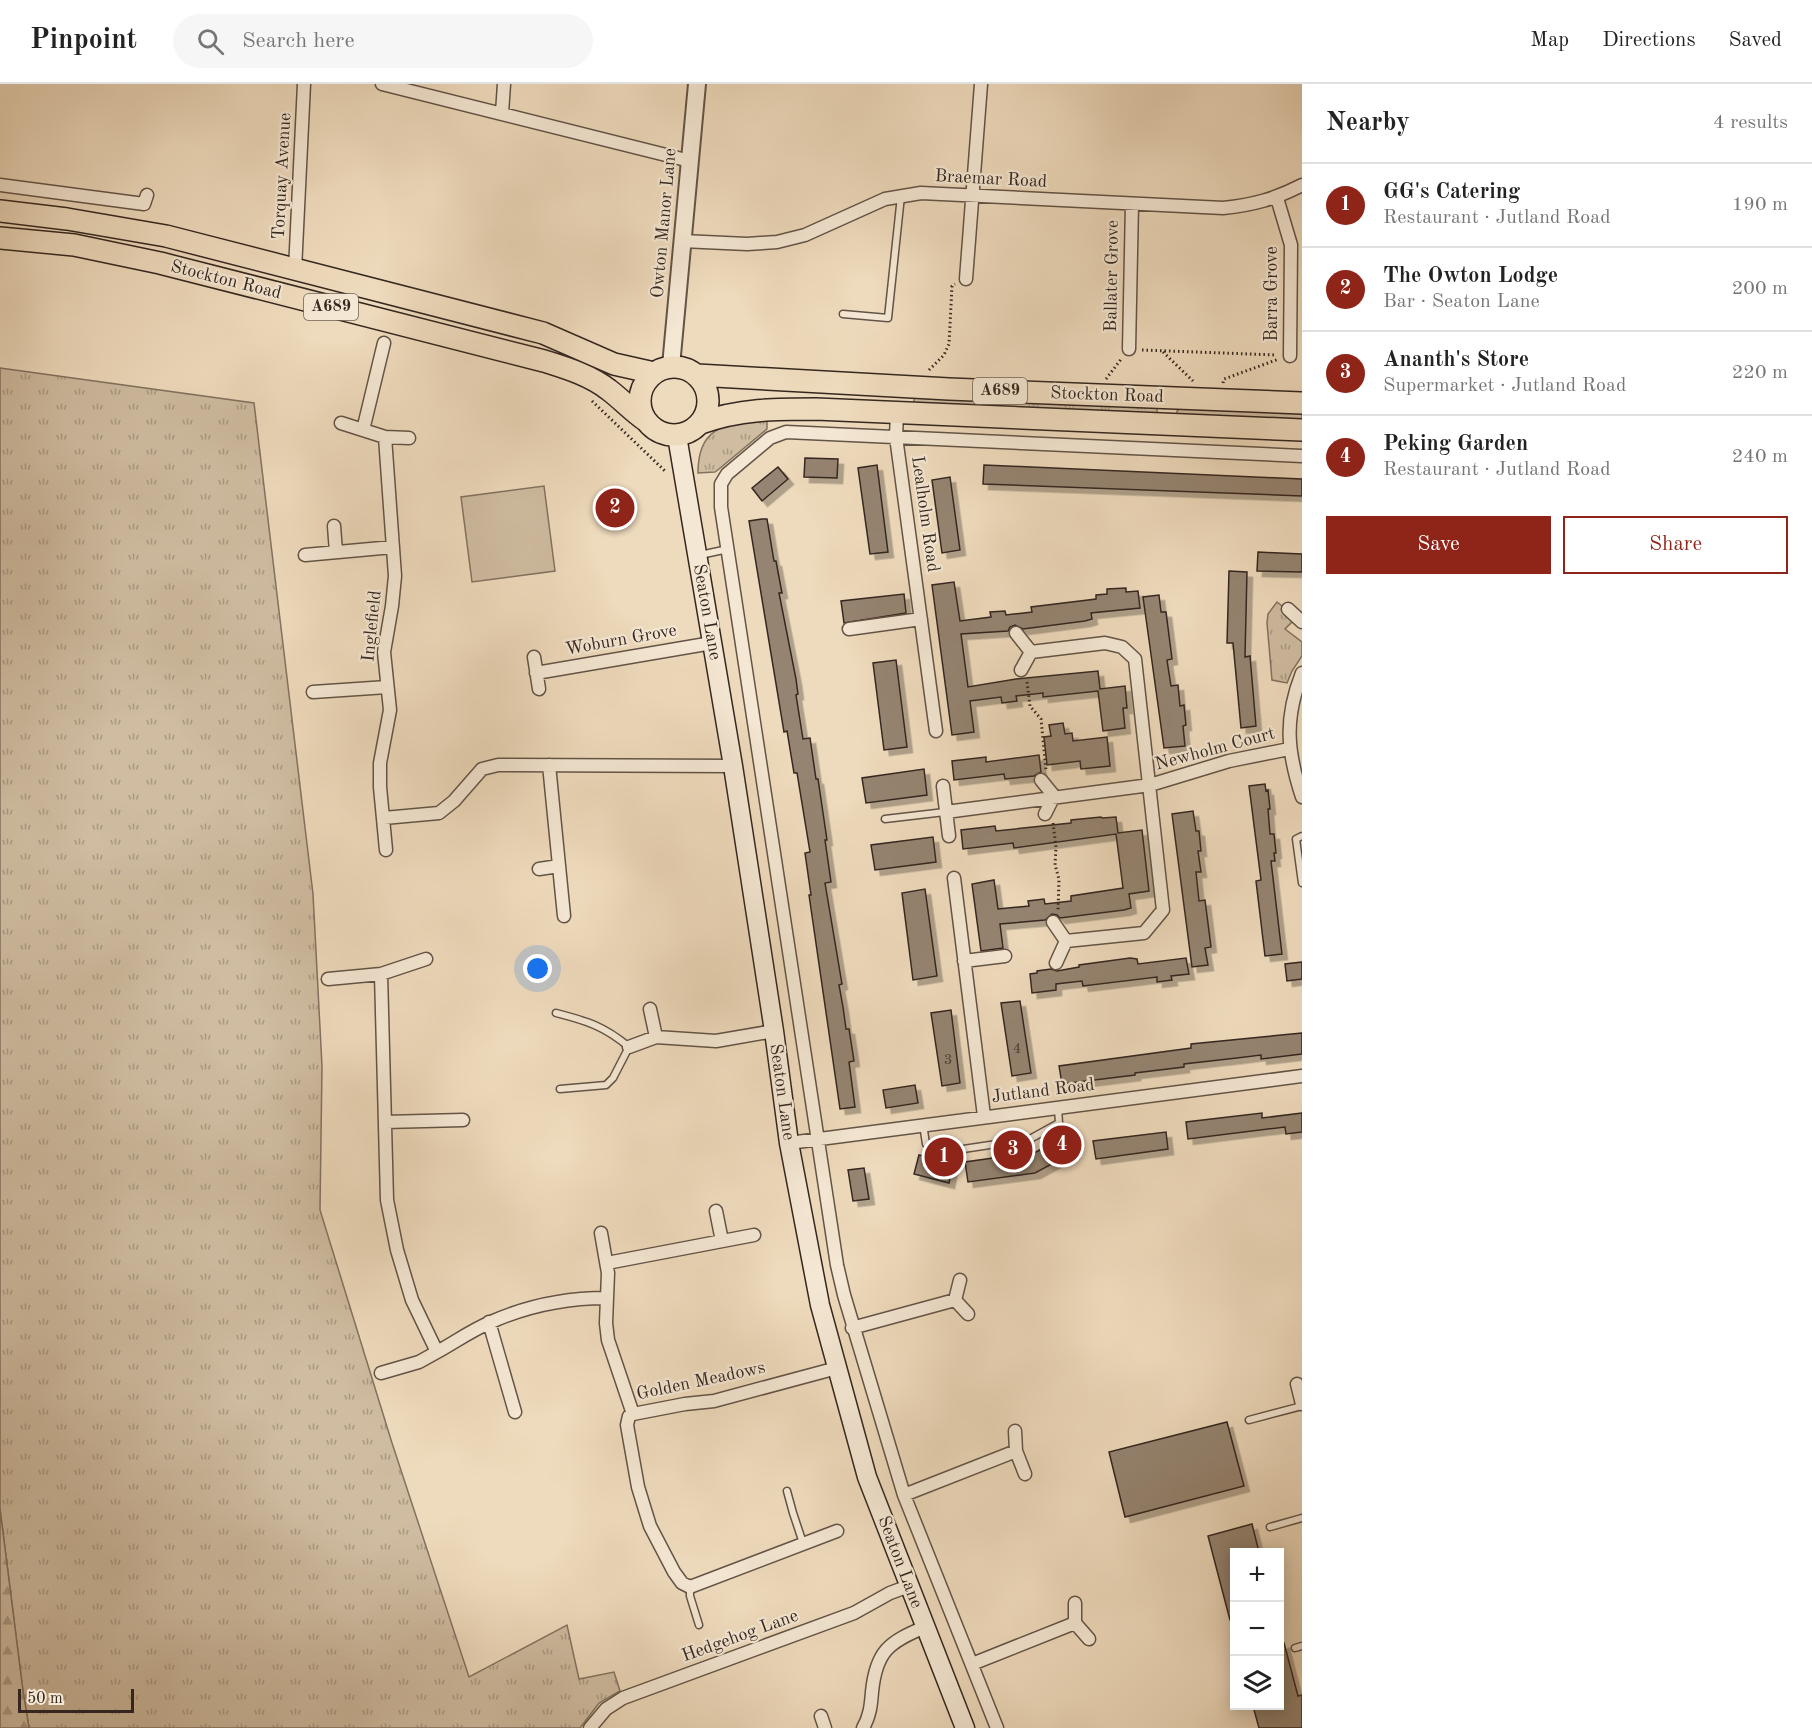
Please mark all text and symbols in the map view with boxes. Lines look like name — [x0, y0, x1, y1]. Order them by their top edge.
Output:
search box — [173, 14, 593, 68]
icon: search — [194, 25, 227, 58]
text: Pinpoint — [30, 27, 137, 55]
text: Search here — [242, 30, 355, 52]
text: Map — [1530, 30, 1569, 51]
text: Directions — [1602, 30, 1696, 51]
text: Saved — [1729, 30, 1782, 51]
text: Nearby — [1326, 110, 1410, 136]
street label: Torquay Avenue — [270, 112, 294, 240]
text: 4 results — [1713, 113, 1788, 133]
street label: Owton Manor Lane — [648, 147, 680, 299]
street label: Braemar Road — [934, 167, 1048, 191]
text: GG's Catering — [1383, 181, 1520, 203]
text: 1 — [1340, 195, 1351, 215]
text: 190 m — [1732, 195, 1788, 215]
text: Restaurant · Jutland Road — [1383, 208, 1611, 228]
street label: Ballater Grove — [1102, 220, 1122, 332]
street label: Barra Grove — [1263, 246, 1281, 342]
street label: Stockton Road — [169, 258, 283, 302]
text: The Owton Lodge — [1383, 265, 1558, 287]
text: 2 — [1340, 279, 1351, 299]
text: 200 m — [1732, 279, 1788, 299]
text: Bar · Seaton Lane — [1383, 292, 1540, 312]
road number: A689 — [304, 294, 358, 320]
text: Ananth's Store — [1383, 349, 1529, 371]
text: 3 — [1340, 363, 1351, 383]
text: 220 m — [1732, 363, 1788, 383]
text: Supermarket · Jutland Road — [1383, 376, 1626, 396]
road number: A689 — [973, 378, 1027, 404]
street label: Stockton Road — [1050, 384, 1164, 406]
text: Peking Garden — [1383, 433, 1528, 455]
text: 4 — [1340, 447, 1351, 467]
text: 240 m — [1732, 447, 1788, 467]
street label: Lealholm Road — [908, 455, 942, 573]
text: Restaurant · Jutland Road — [1383, 460, 1611, 480]
pin: 2 — [596, 486, 634, 530]
button: Save — [1326, 516, 1551, 574]
button: Share — [1563, 516, 1788, 574]
street label: Seaton Lane — [690, 563, 724, 661]
street label: Inglefield — [359, 589, 385, 663]
street label: Woburn Grove — [564, 621, 678, 659]
street label: Newholm Court — [1153, 724, 1277, 774]
your location — [523, 954, 552, 983]
house number: 4 — [1013, 1042, 1021, 1057]
street label: Seaton Lane — [766, 1043, 798, 1141]
house number: 3 — [944, 1053, 952, 1068]
street label: Jutland Road — [990, 1076, 1096, 1106]
pin: 4 — [1042, 1122, 1082, 1168]
pin: 3 — [994, 1128, 1032, 1172]
pin: 1 — [924, 1134, 964, 1180]
street label: Golden Meadows — [635, 1359, 767, 1403]
street label: Seaton Lane — [874, 1513, 926, 1611]
map controls — [1230, 1548, 1284, 1710]
button: + — [1230, 1548, 1284, 1602]
button: − — [1230, 1602, 1284, 1656]
street label: Hedgehog Lane — [679, 1607, 801, 1665]
button: layers — [1230, 1656, 1284, 1710]
scale bar — [18, 1686, 134, 1714]
text: 50 m — [27, 1691, 63, 1707]

